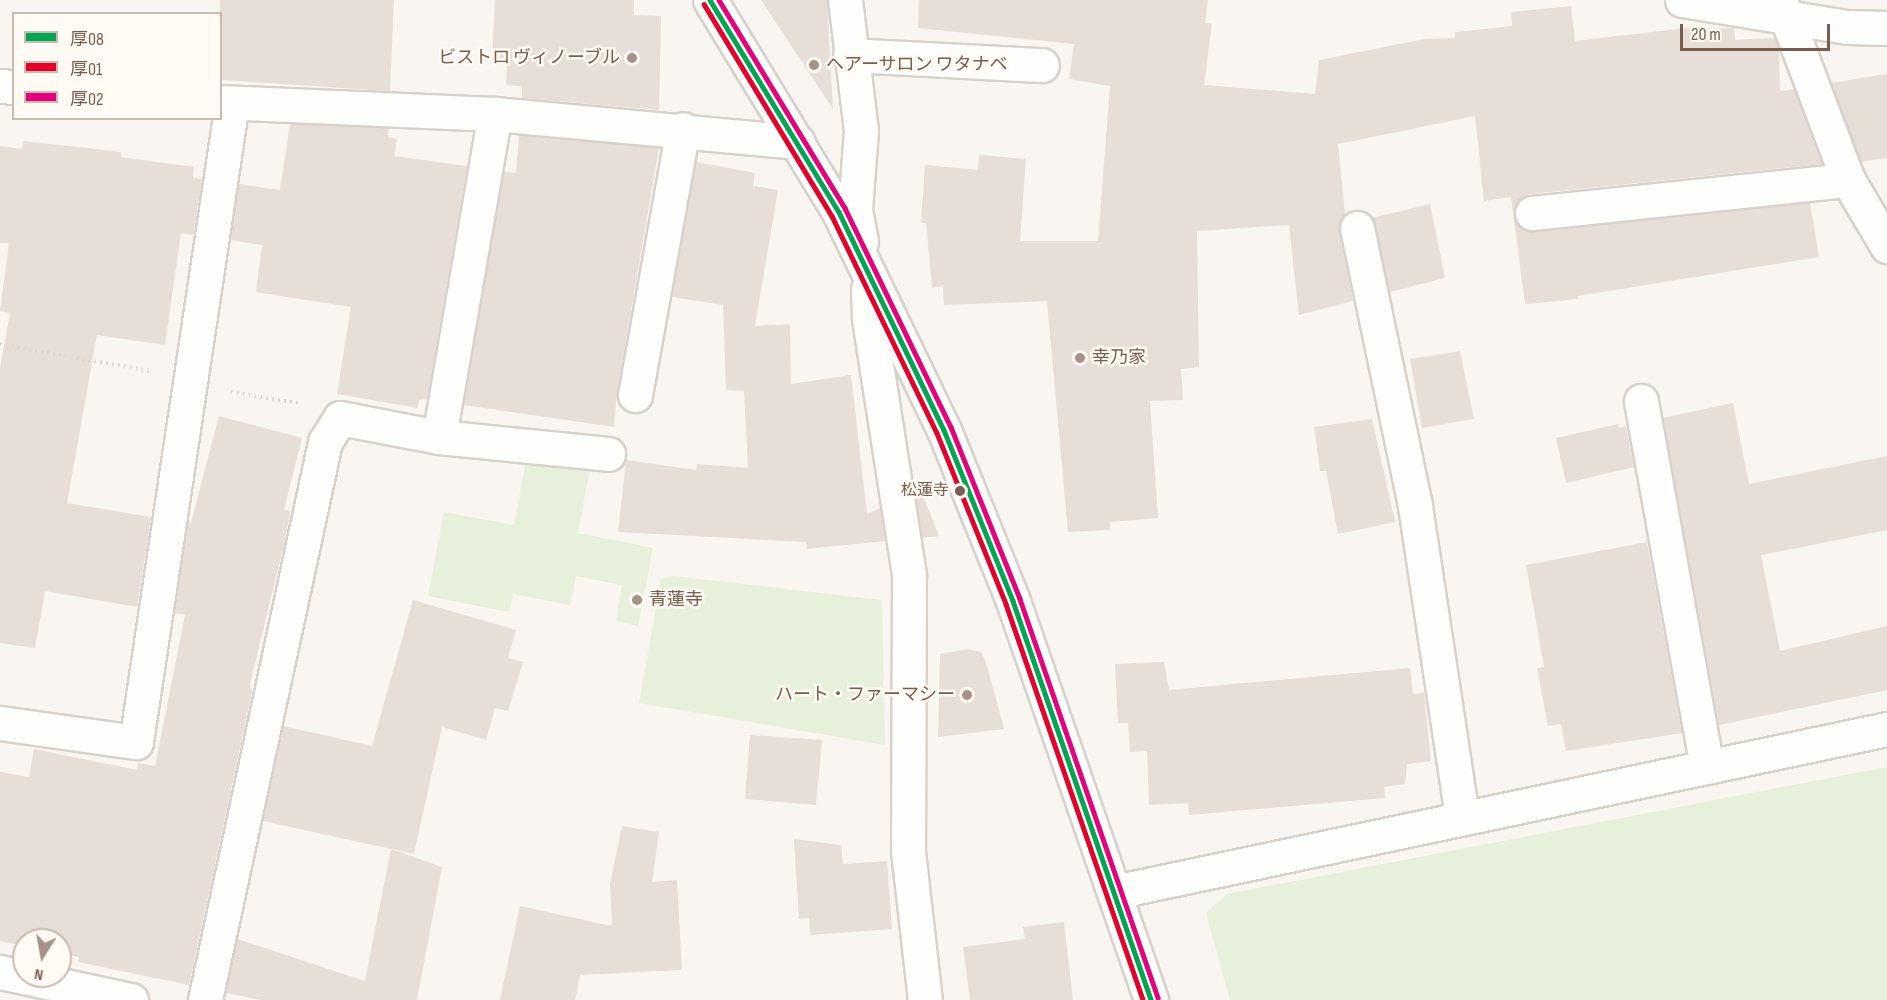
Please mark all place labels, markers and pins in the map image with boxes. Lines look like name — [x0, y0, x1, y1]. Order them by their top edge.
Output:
place label: ビストロ ヴィノーブル — [437, 47, 620, 69]
marker: ビストロ ヴィノーブル — [625, 51, 639, 65]
place label: ヘアーサロン ワタナベ — [826, 54, 1008, 76]
marker: ヘアーサロン ワタナベ — [807, 58, 821, 72]
place label: 幸乃家 — [1092, 347, 1146, 369]
marker: 幸乃家 — [1073, 351, 1087, 365]
place label: 松蓮寺 — [901, 481, 949, 501]
marker: 松蓮寺 — [954, 485, 966, 497]
place label: 青蓮寺 — [649, 589, 703, 611]
marker: 青蓮寺 — [630, 593, 644, 607]
place label: ハート・ファーマシー — [775, 684, 955, 706]
marker: ハート・ファーマシー — [960, 688, 974, 702]

